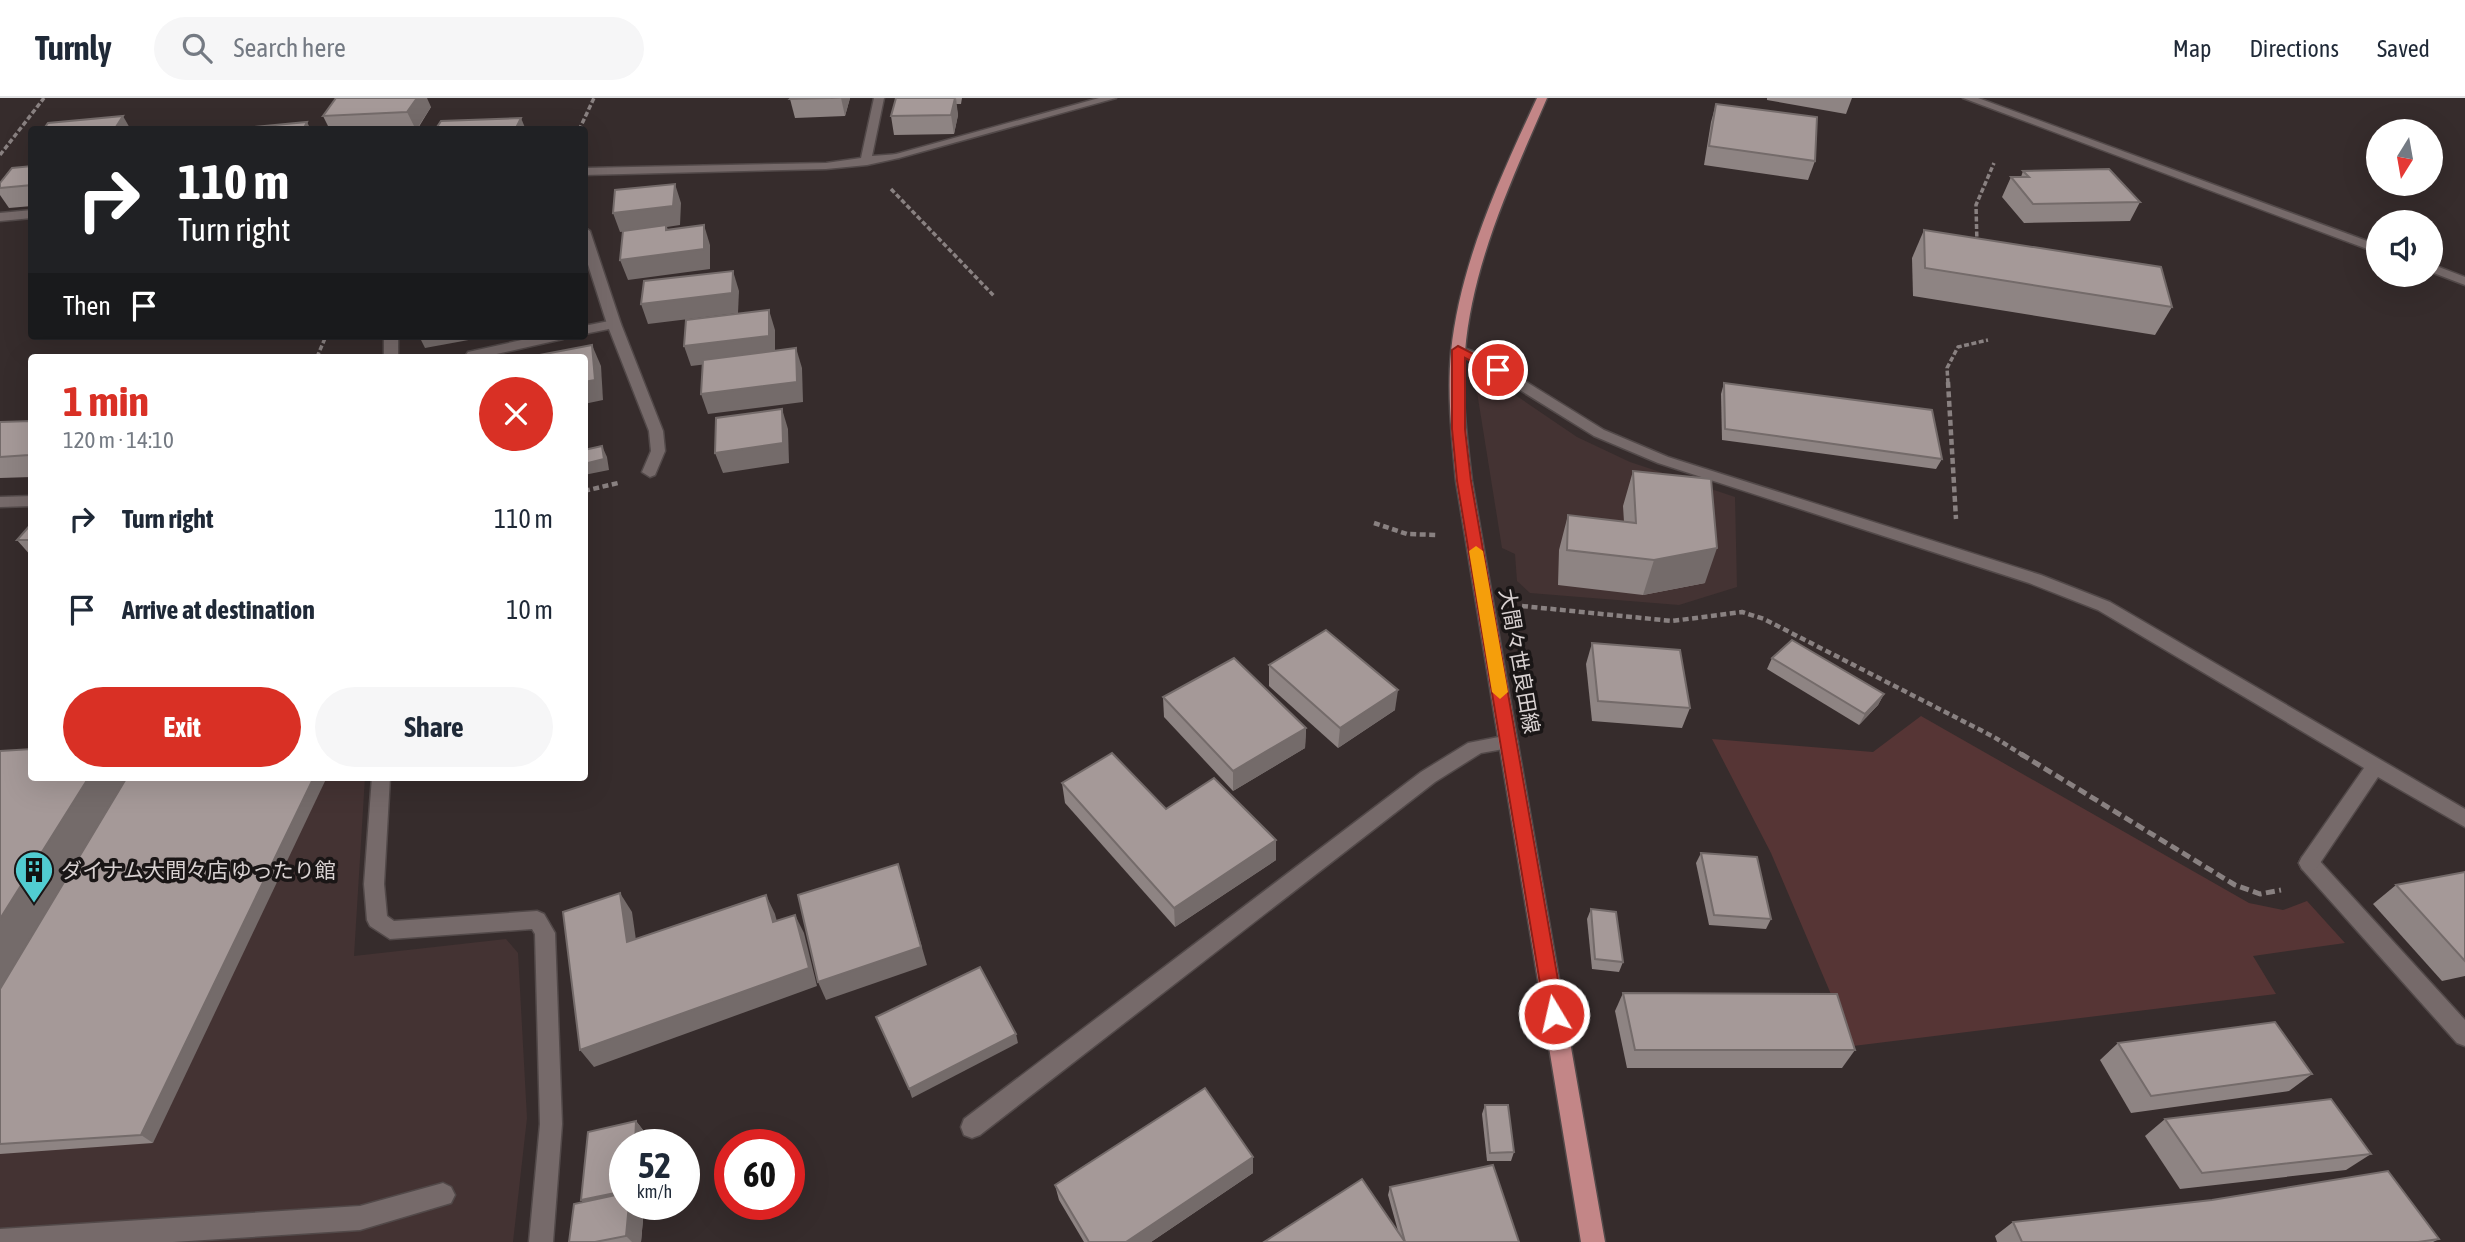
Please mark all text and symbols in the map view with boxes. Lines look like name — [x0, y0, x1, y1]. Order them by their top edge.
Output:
search box — [154, 17, 644, 80]
text: Turnly — [35, 29, 112, 67]
icon: search — [178, 29, 216, 67]
text: Search here — [234, 33, 346, 63]
text: Map — [2173, 35, 2211, 62]
text: Directions — [2249, 35, 2339, 62]
text: Saved — [2377, 35, 2430, 62]
north arrow — [2366, 119, 2443, 196]
map controls — [2366, 119, 2443, 287]
text: 110 m — [178, 153, 289, 209]
icon: right — [63, 154, 154, 245]
button: sound — [2366, 210, 2443, 287]
text: Turn right — [178, 211, 291, 248]
icon: arrive — [125, 287, 163, 325]
text: Then — [63, 291, 111, 321]
pin — [1468, 340, 1528, 400]
icon: arrive — [1479, 351, 1517, 389]
text: 1 min — [63, 377, 149, 425]
button: close — [479, 377, 553, 451]
text: 120 m · 14:10 — [63, 427, 174, 453]
icon: right — [63, 500, 101, 538]
text: Turn right — [122, 504, 213, 534]
text: 110 m — [494, 504, 553, 534]
street label: 大間々世良田線 — [1495, 587, 1545, 735]
icon: arrive — [63, 591, 101, 629]
text: Arrive at destination — [122, 595, 315, 625]
text: 10 m — [506, 595, 553, 625]
button: Exit — [63, 687, 301, 767]
button: Share — [315, 687, 553, 767]
building icon: ダイナム大間々店 ゆったり館 — [13, 849, 55, 904]
place label: ダイナム大間々店 ゆったり館 — [61, 858, 336, 882]
position arrow — [1517, 977, 1591, 1051]
speed limit sign: 60 — [714, 1129, 805, 1220]
text: 52 — [638, 1145, 671, 1185]
text: km/h — [637, 1181, 672, 1202]

